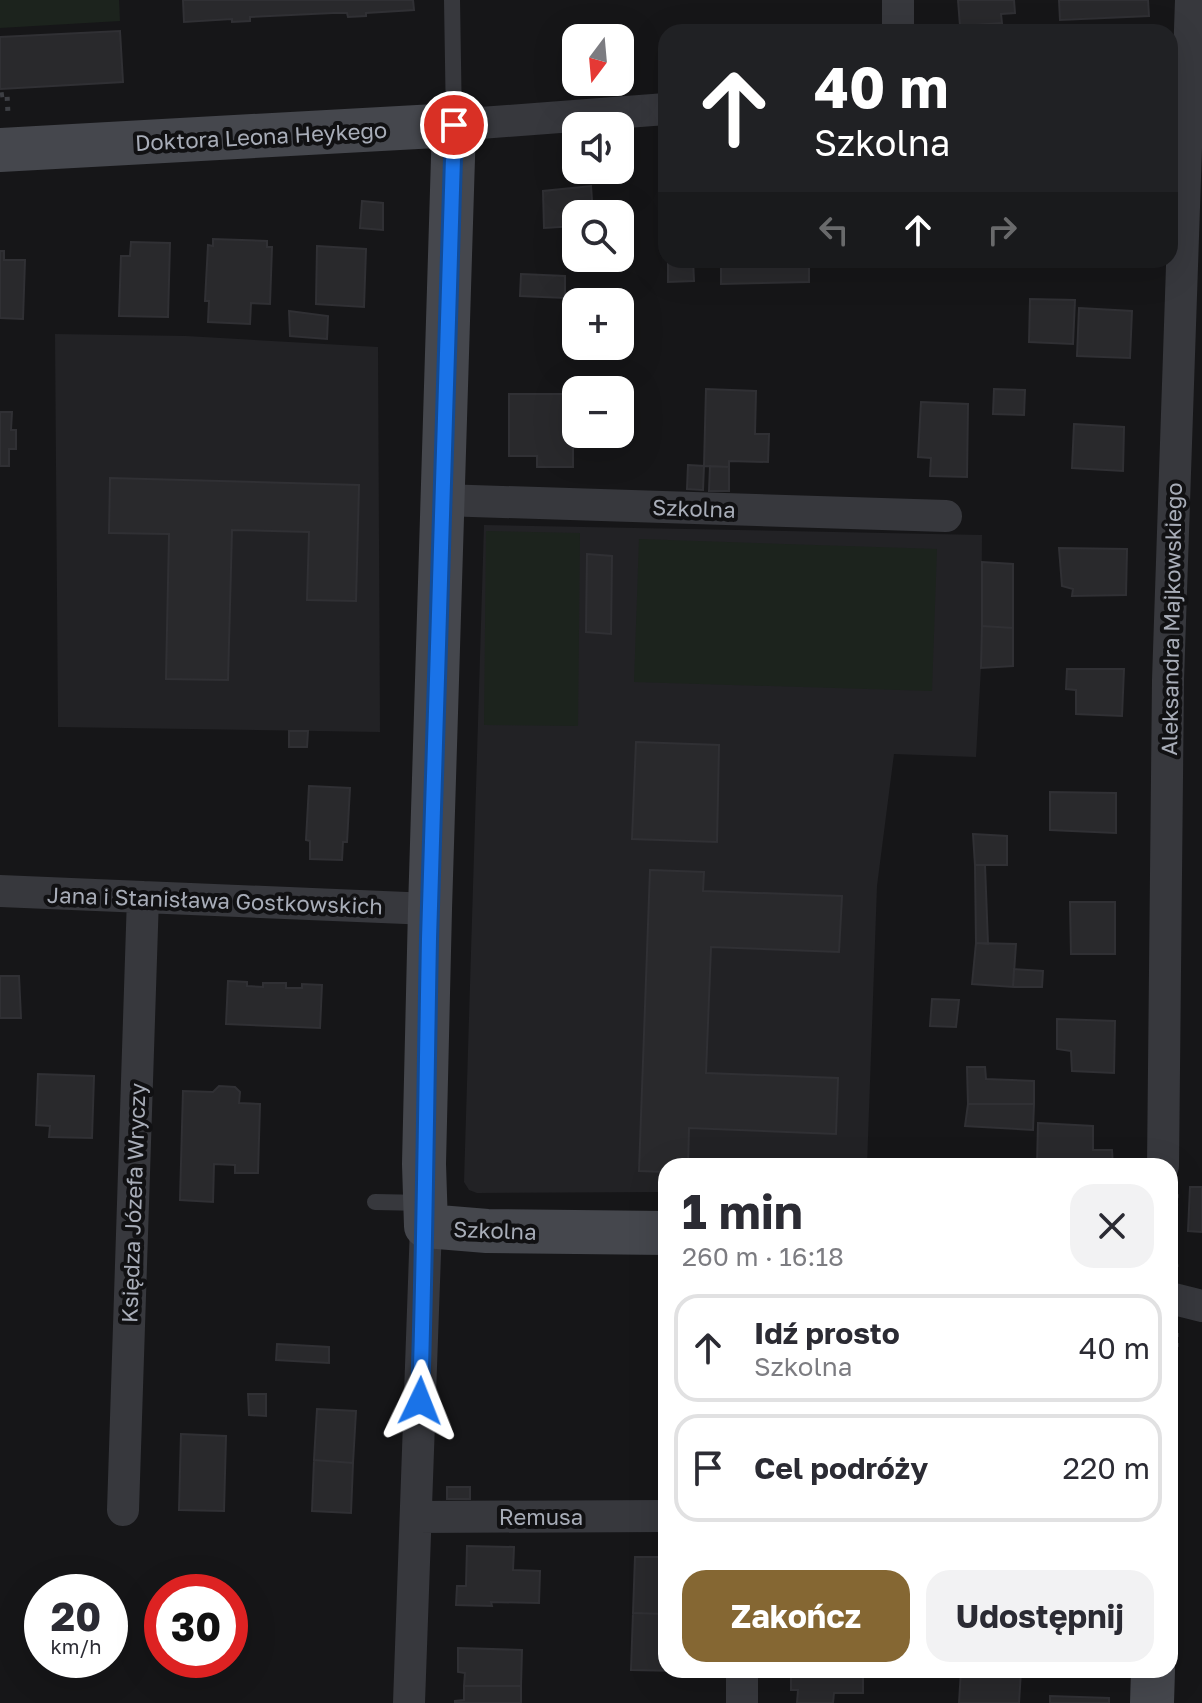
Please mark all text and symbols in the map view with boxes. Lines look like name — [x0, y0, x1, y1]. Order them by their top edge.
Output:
north arrow — [562, 24, 634, 96]
map controls — [562, 24, 634, 448]
text: 40 m — [814, 53, 948, 120]
icon: ahead — [682, 56, 786, 160]
pin — [420, 91, 488, 159]
icon: arrive — [432, 103, 476, 147]
button: sound — [562, 112, 634, 184]
street label: Doktora Leona Heykego — [134, 116, 388, 156]
text: Szkolna — [814, 121, 950, 164]
button: search — [562, 200, 634, 272]
icon: left — [812, 208, 856, 252]
icon: ahead — [896, 208, 940, 252]
icon: right — [980, 208, 1024, 252]
button: + — [562, 288, 634, 360]
button: − — [562, 376, 634, 448]
street label: Aleksandra Majkowskiego — [1155, 482, 1187, 756]
street label: Szkolna — [652, 493, 736, 523]
street label: Jana i Stanisława Gostkowskich — [47, 881, 383, 919]
street label: Księdza Józefa Wryczy — [115, 1083, 151, 1323]
text: 1 min — [682, 1182, 803, 1240]
button: close — [1070, 1184, 1154, 1268]
street label: Szkolna — [453, 1215, 537, 1245]
text: 260 m · 16:18 — [682, 1241, 844, 1272]
text: Idź prosto — [754, 1315, 900, 1351]
icon: ahead — [686, 1326, 730, 1370]
text: 40 m — [1079, 1330, 1150, 1366]
text: Szkolna — [754, 1351, 852, 1382]
position arrow — [378, 1359, 462, 1443]
icon: arrive — [686, 1446, 730, 1490]
text: Cel podróży — [754, 1450, 928, 1486]
text: 220 m — [1063, 1450, 1150, 1486]
street label: Remusa — [499, 1503, 583, 1530]
button: Zakończ — [682, 1570, 910, 1662]
button: Udostępnij — [926, 1570, 1154, 1662]
speed limit sign: 30 — [144, 1574, 248, 1678]
text: 20 — [51, 1592, 101, 1640]
text: km/h — [51, 1634, 101, 1658]

